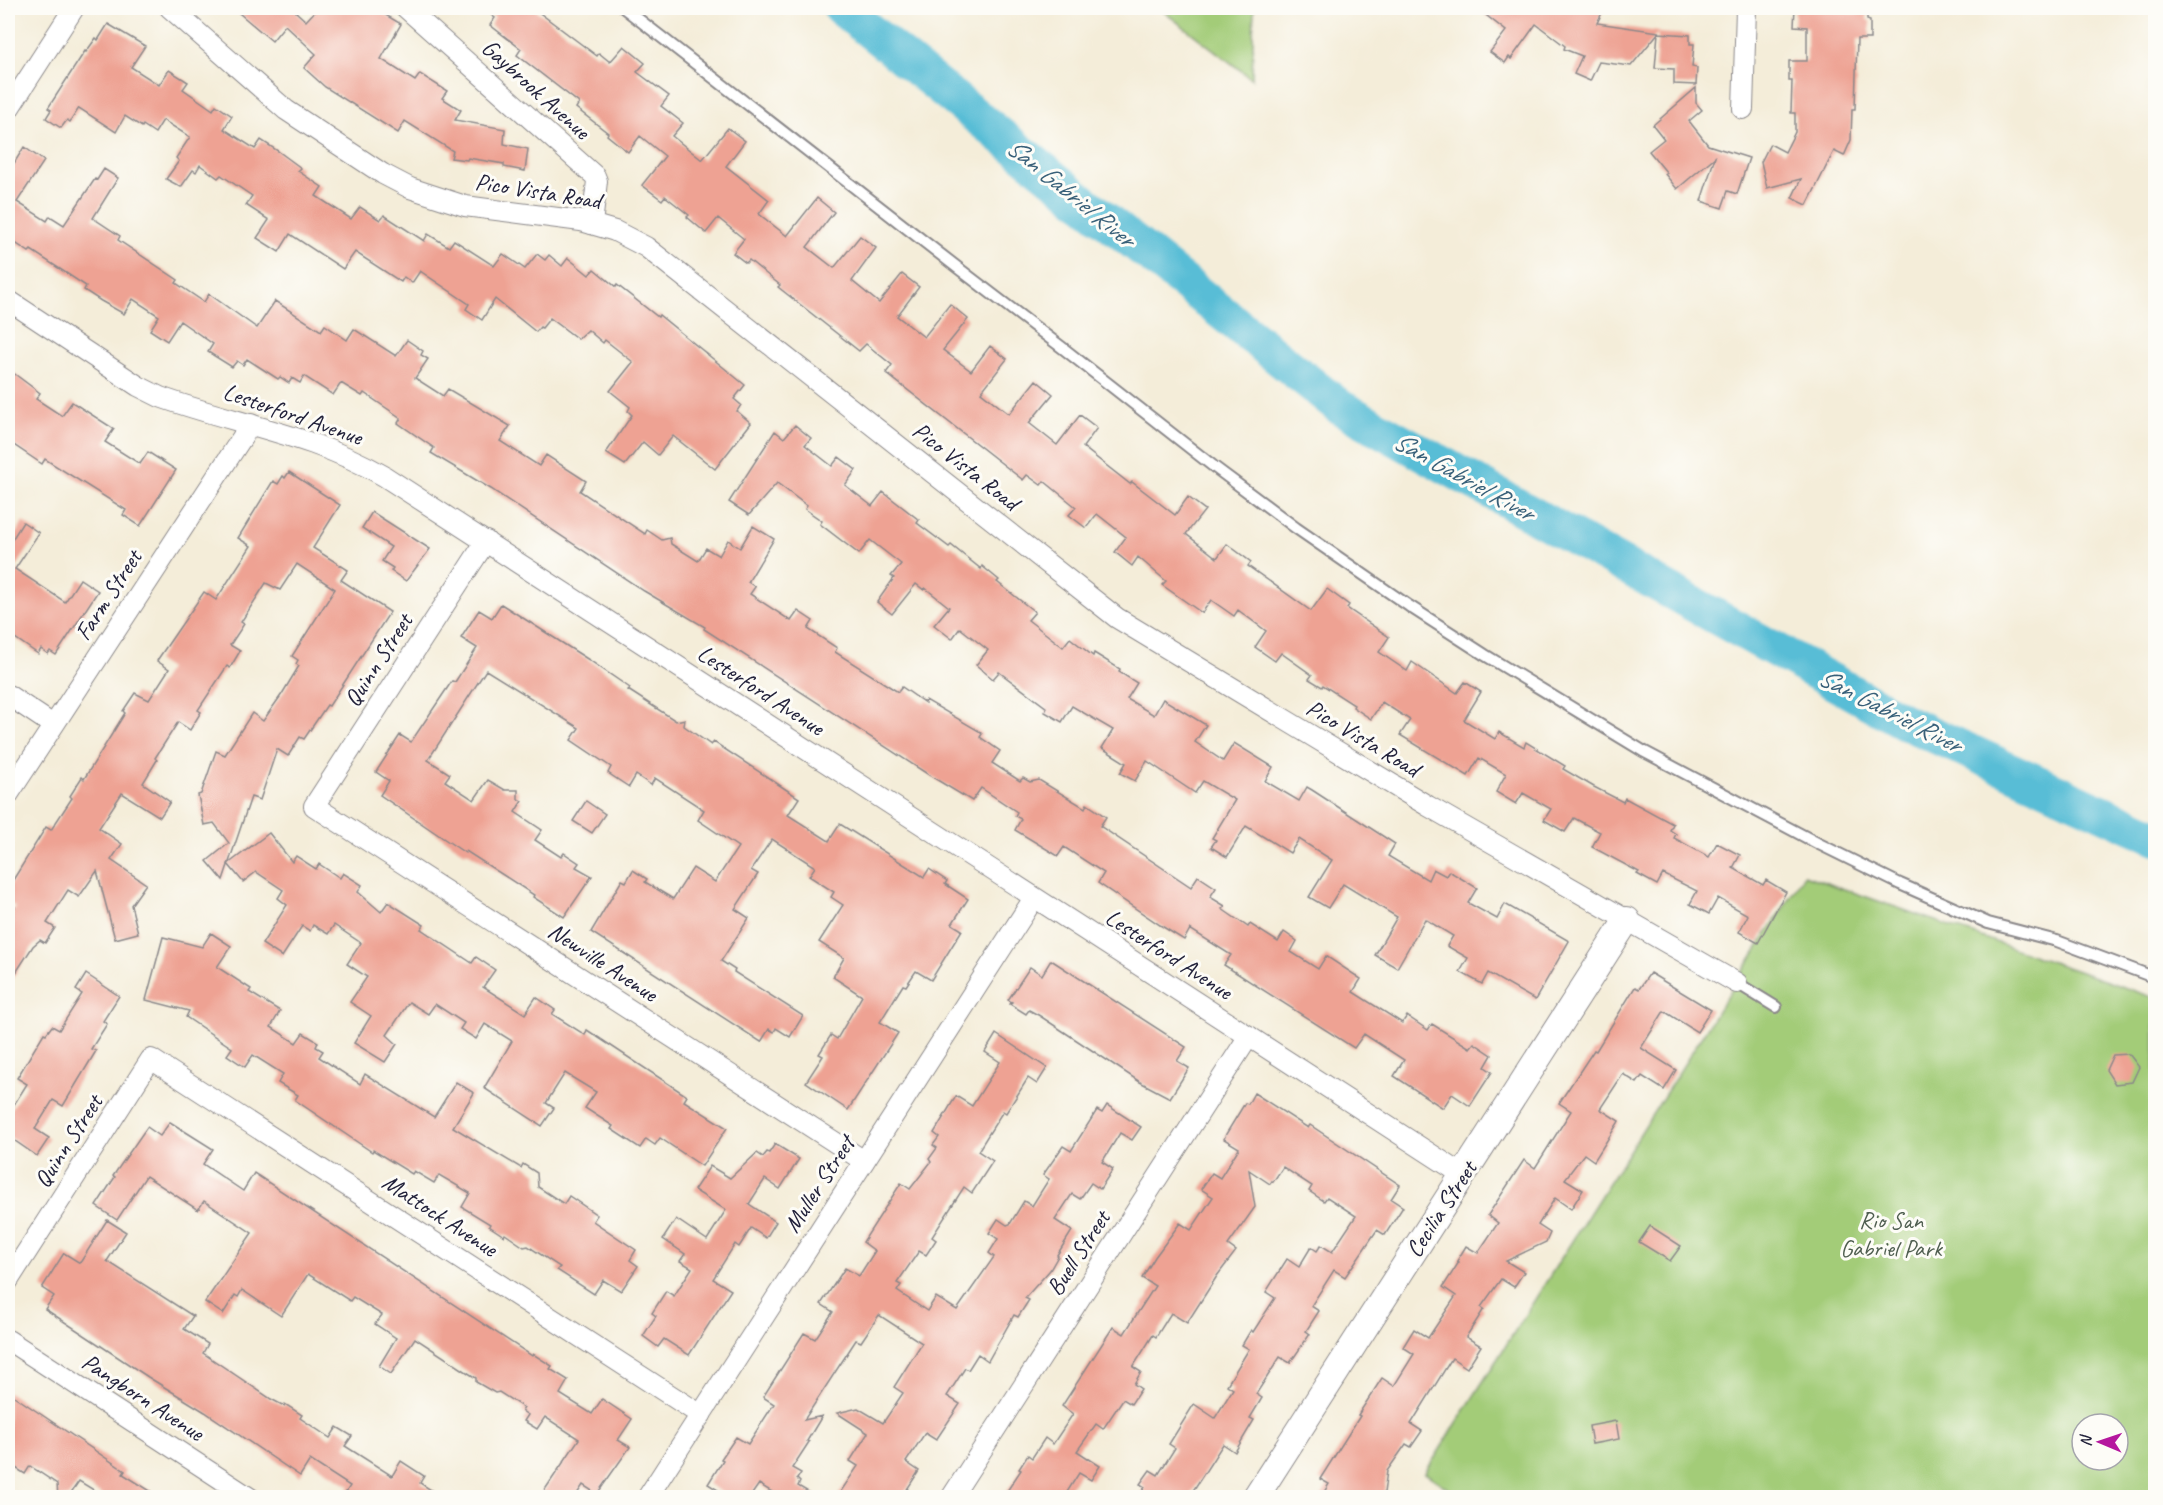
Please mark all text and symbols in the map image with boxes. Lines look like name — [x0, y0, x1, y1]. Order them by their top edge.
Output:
street label: Gaybrook Avenue — [476, 32, 598, 147]
water label: San Gabriel River — [1000, 131, 1145, 257]
street label: Pico Vista Road — [473, 166, 606, 216]
street label: Lesterford Avenue — [220, 376, 369, 453]
street label: Pico Vista Road — [907, 415, 1028, 519]
water label: San Gabriel River — [1388, 424, 1544, 531]
street label: Farm Street — [68, 543, 149, 646]
street label: Quinn Street — [337, 606, 420, 712]
street label: Lesterford Avenue — [692, 638, 832, 743]
water label: San Gabriel River — [1813, 660, 1971, 762]
street label: Pico Vista Road — [1301, 692, 1428, 785]
street label: Lesterford Avenue — [1100, 902, 1240, 1007]
street label: Newville Avenue — [543, 916, 665, 1010]
street label: Quinn Street — [27, 1087, 110, 1193]
street label: Muller Street — [777, 1128, 863, 1238]
street label: Cecilia Street — [1399, 1154, 1484, 1263]
street label: Mattock Avenue — [377, 1167, 505, 1264]
street label: Buell Street — [1040, 1203, 1118, 1301]
park label: Rio San Gabriel Park — [1840, 1205, 1944, 1263]
street label: Pangborn Avenue — [76, 1347, 211, 1449]
north arrow — [2070, 1412, 2130, 1472]
text: N — [2076, 1433, 2096, 1447]

